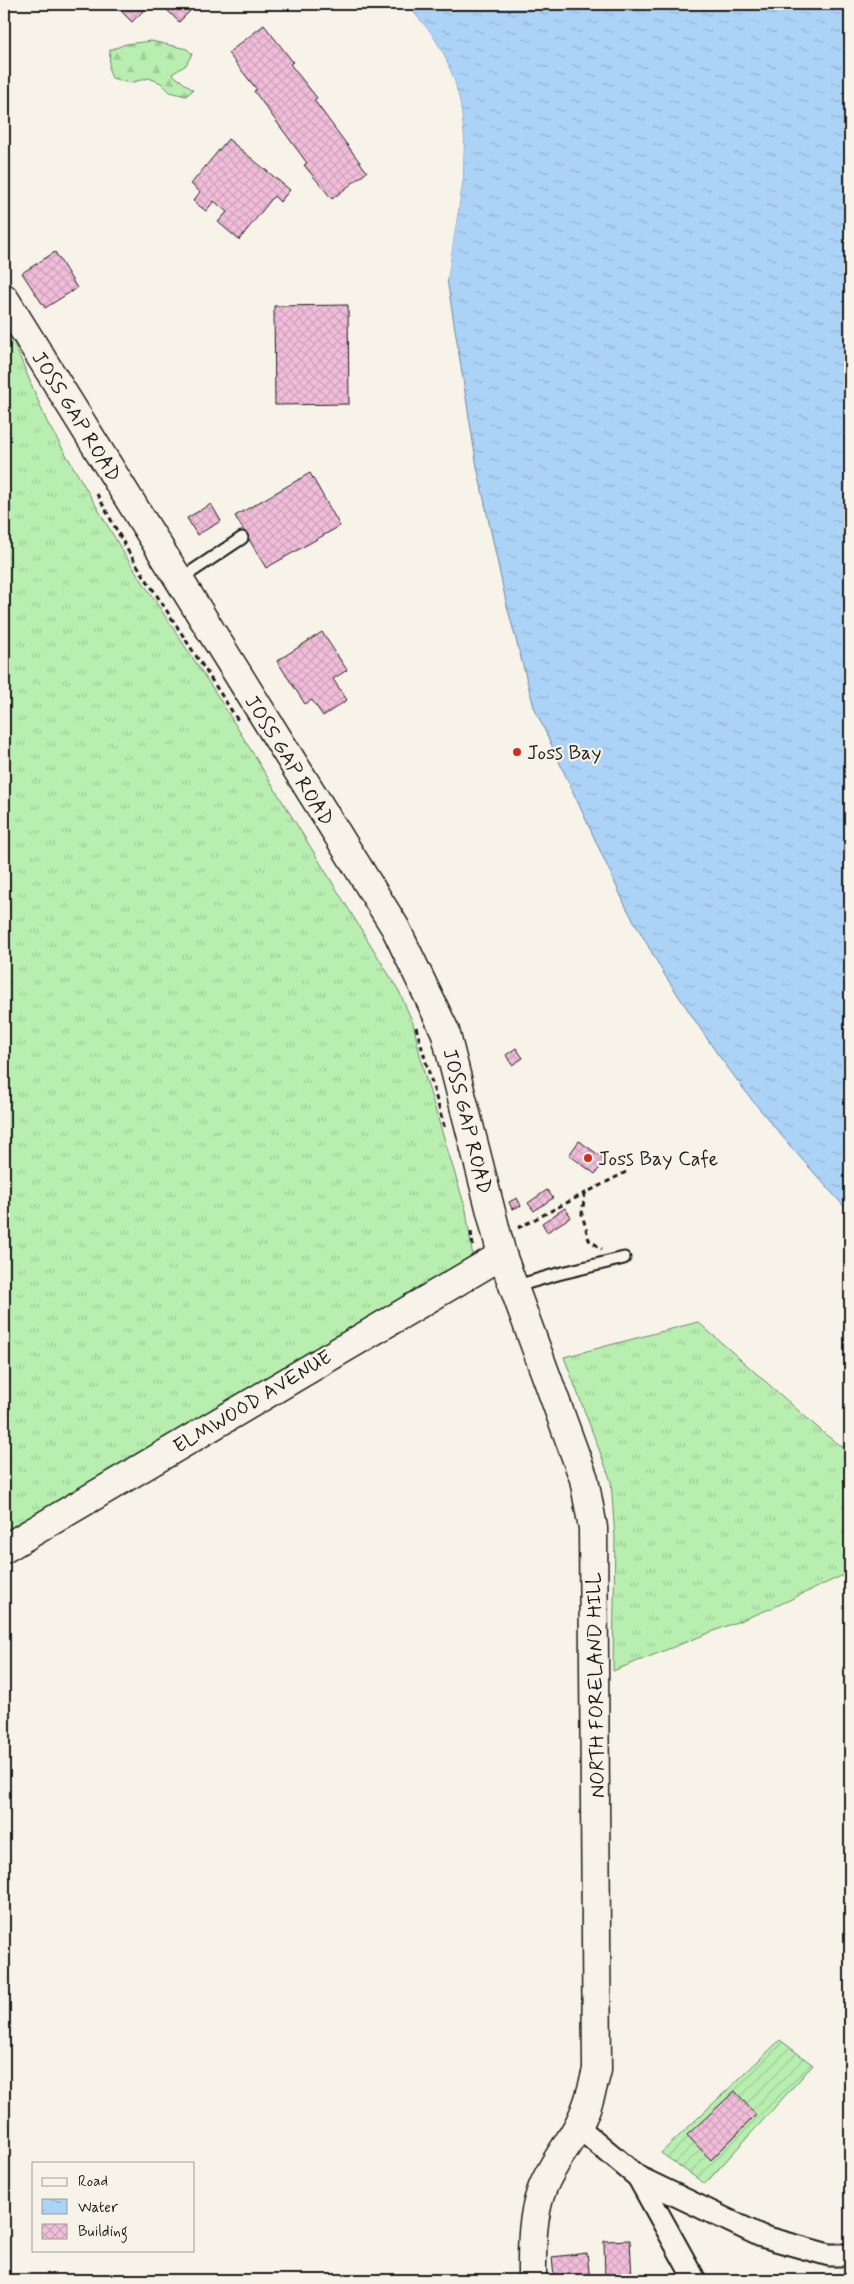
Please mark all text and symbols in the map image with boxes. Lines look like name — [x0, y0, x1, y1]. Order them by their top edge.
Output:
street label: JOSS GAP ROAD — [25, 347, 127, 487]
street label: JOSS GAP ROAD — [238, 691, 340, 831]
place label: Joss Bay — [527, 740, 602, 767]
marker: Joss Bay — [511, 746, 523, 758]
street label: JOSS GAP ROAD — [435, 1046, 498, 1197]
place label: Joss Bay Cafe — [598, 1146, 718, 1173]
marker: Joss Bay Cafe — [582, 1152, 594, 1164]
street label: ELMWOOD AVENUE — [168, 1344, 337, 1460]
street label: NORTH FORELAND HILL — [581, 1572, 612, 1798]
legend — [32, 2162, 195, 2252]
text: Road — [78, 2172, 108, 2192]
text: Water — [78, 2198, 118, 2218]
text: Building — [78, 2222, 128, 2243]

